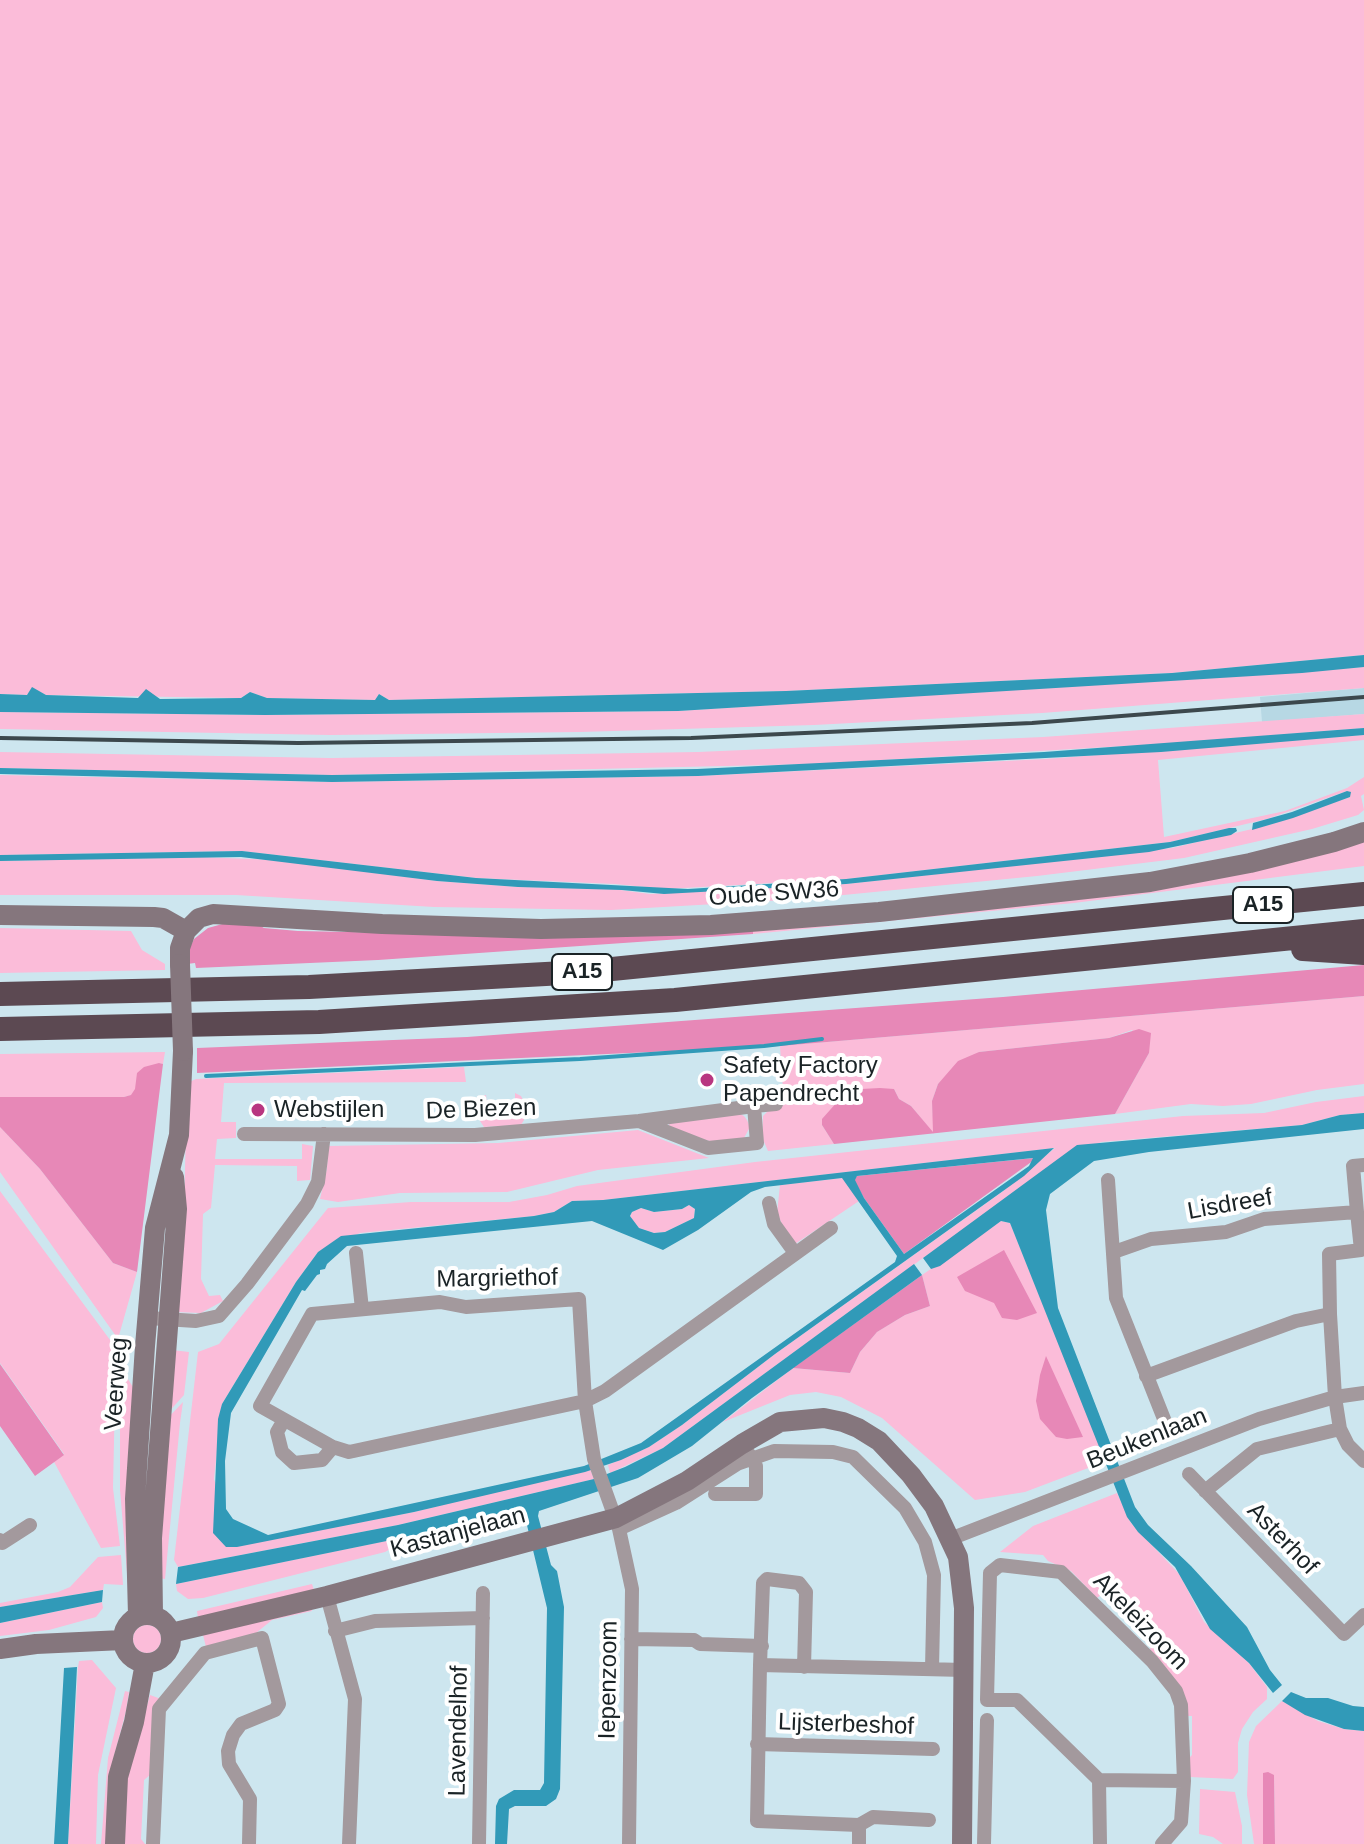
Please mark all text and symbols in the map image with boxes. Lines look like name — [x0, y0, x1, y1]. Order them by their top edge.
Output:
street label: Oude SW36 — [708, 875, 840, 913]
road number: A15 — [1233, 887, 1293, 923]
road number: A15 — [552, 954, 612, 990]
place label: Safety Factory Papendrecht — [723, 1052, 878, 1108]
marker: Safety Factory Papendrecht — [698, 1071, 716, 1089]
street label: De Biezen — [425, 1094, 537, 1126]
place label: Webstijlen — [274, 1096, 384, 1124]
marker: Webstijlen — [249, 1101, 267, 1119]
street label: Lisdreef — [1185, 1183, 1275, 1227]
street label: Margriethof — [436, 1264, 558, 1294]
street label: Veerweg — [99, 1336, 135, 1432]
street label: Beukenlaan — [1083, 1402, 1211, 1476]
street label: Asterhof — [1241, 1497, 1323, 1581]
street label: Kastanjelaan — [387, 1501, 529, 1565]
street label: Akeleizoom — [1087, 1567, 1193, 1677]
street label: Iepenzoom — [594, 1620, 624, 1740]
street label: Lavendelhof — [443, 1665, 475, 1797]
street label: Lijsterbeshof — [777, 1708, 915, 1742]

